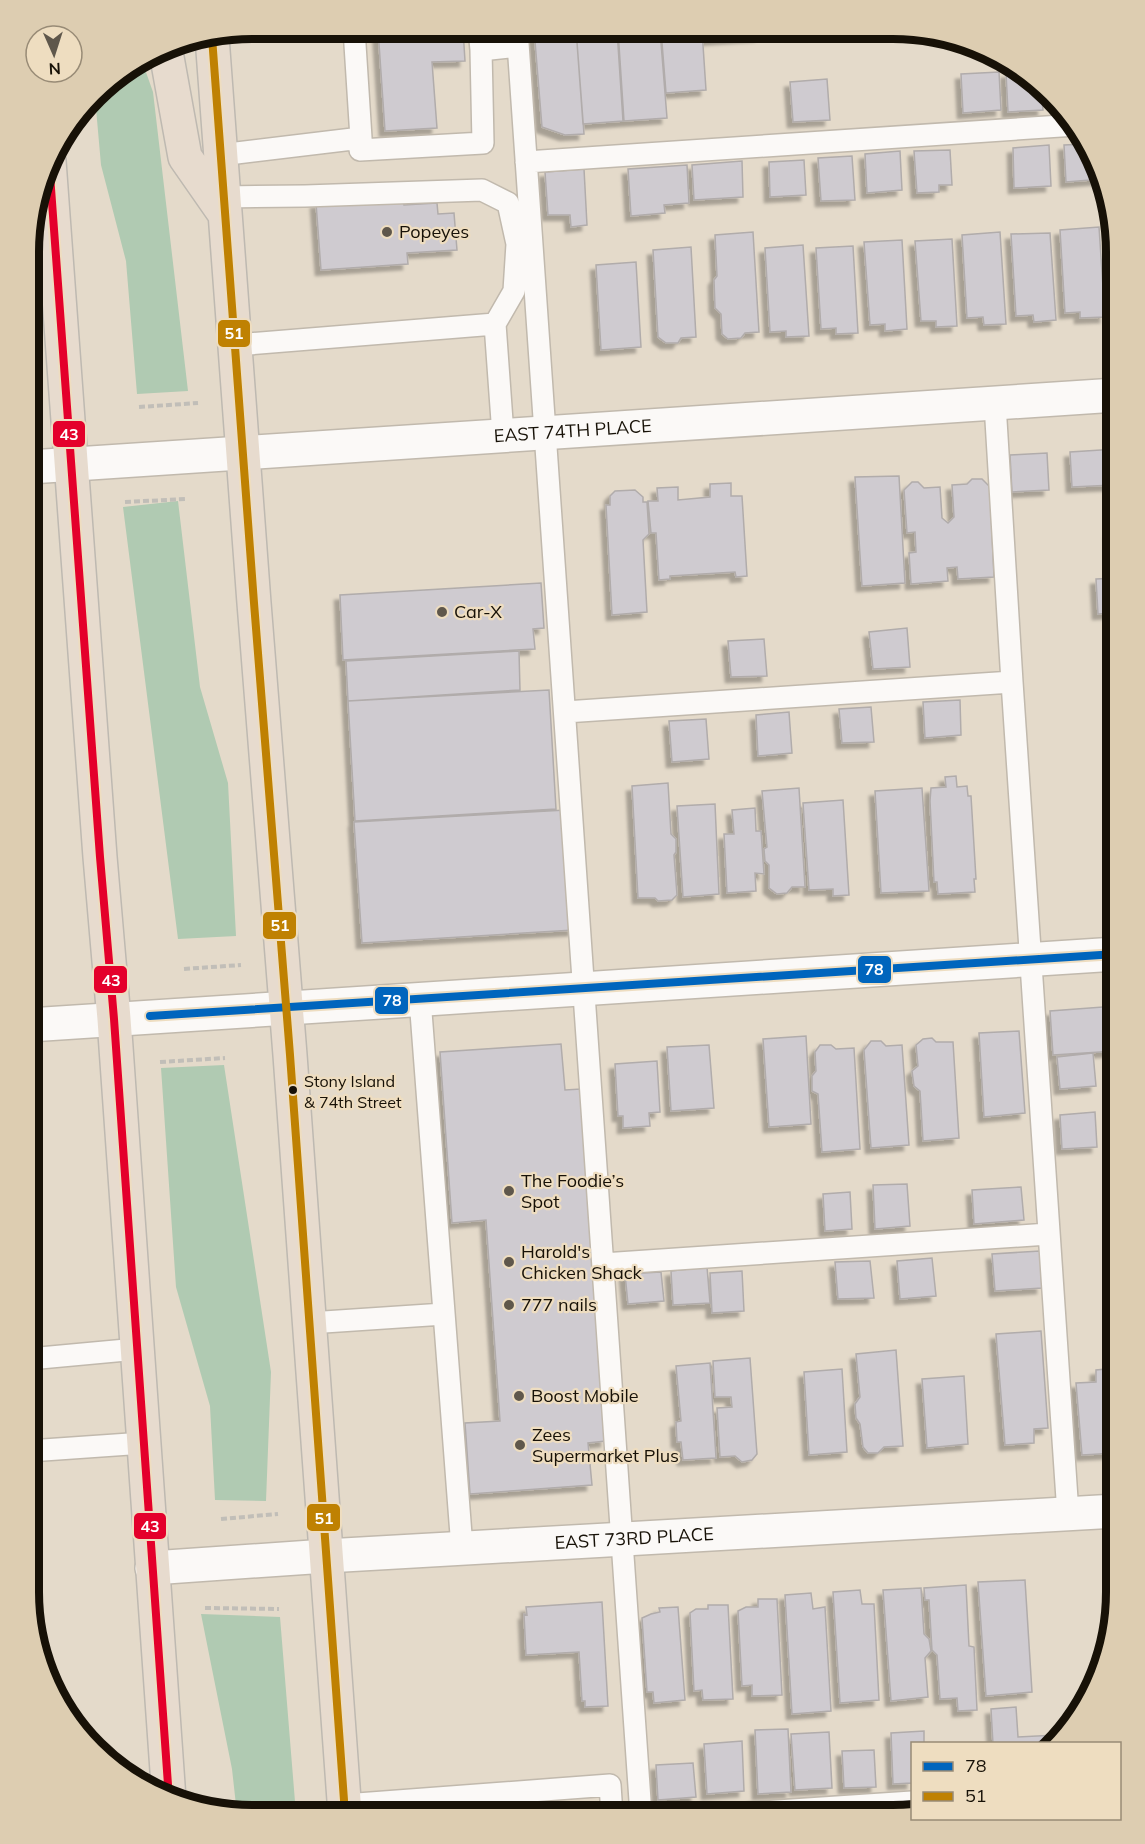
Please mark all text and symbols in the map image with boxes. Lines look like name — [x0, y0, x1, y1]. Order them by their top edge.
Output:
north arrow — [24, 24, 84, 84]
text: N — [48, 59, 61, 79]
place label: Popeyes — [399, 220, 469, 243]
marker: Popeyes — [380, 225, 394, 239]
line badge: 51 — [217, 319, 251, 348]
text: 51 — [224, 323, 244, 343]
street label: EAST 74TH PLACE — [493, 414, 652, 447]
line badge: 43 — [52, 420, 86, 448]
text: 43 — [59, 424, 79, 444]
place label: Car-X — [454, 600, 502, 623]
marker: Car-X — [435, 605, 449, 619]
line badge: 51 — [262, 911, 297, 940]
text: 51 — [270, 915, 290, 935]
line badge: 78 — [857, 955, 892, 984]
text: 78 — [864, 959, 884, 979]
line badge: 43 — [93, 965, 128, 994]
text: 43 — [101, 970, 121, 990]
line badge: 78 — [374, 986, 409, 1015]
text: 78 — [382, 990, 402, 1010]
place label: Stony Island & 74th Street — [304, 1071, 402, 1112]
marker: Stony Island & 74th Street — [287, 1084, 299, 1096]
place label: The Foodie’s Spot — [521, 1169, 624, 1213]
marker: The Foodie’s Spot — [502, 1184, 516, 1198]
place label: Harold's Chicken Shack — [521, 1240, 643, 1284]
marker: Harold's Chicken Shack — [502, 1255, 516, 1269]
place label: 777 nails — [521, 1293, 597, 1316]
marker: 777 nails — [502, 1298, 516, 1312]
place label: Boost Mobile — [531, 1384, 639, 1407]
marker: Boost Mobile — [512, 1389, 526, 1403]
place label: Zees Supermarket Plus — [532, 1423, 679, 1467]
marker: Zees Supermarket Plus — [513, 1438, 527, 1452]
line badge: 51 — [306, 1503, 341, 1532]
text: 51 — [314, 1508, 334, 1528]
line badge: 43 — [133, 1512, 167, 1540]
text: 43 — [140, 1516, 160, 1536]
street label: EAST 73RD PLACE — [554, 1522, 714, 1554]
legend — [911, 1742, 1121, 1820]
text: 78 — [965, 1754, 987, 1777]
text: 51 — [965, 1784, 987, 1807]

